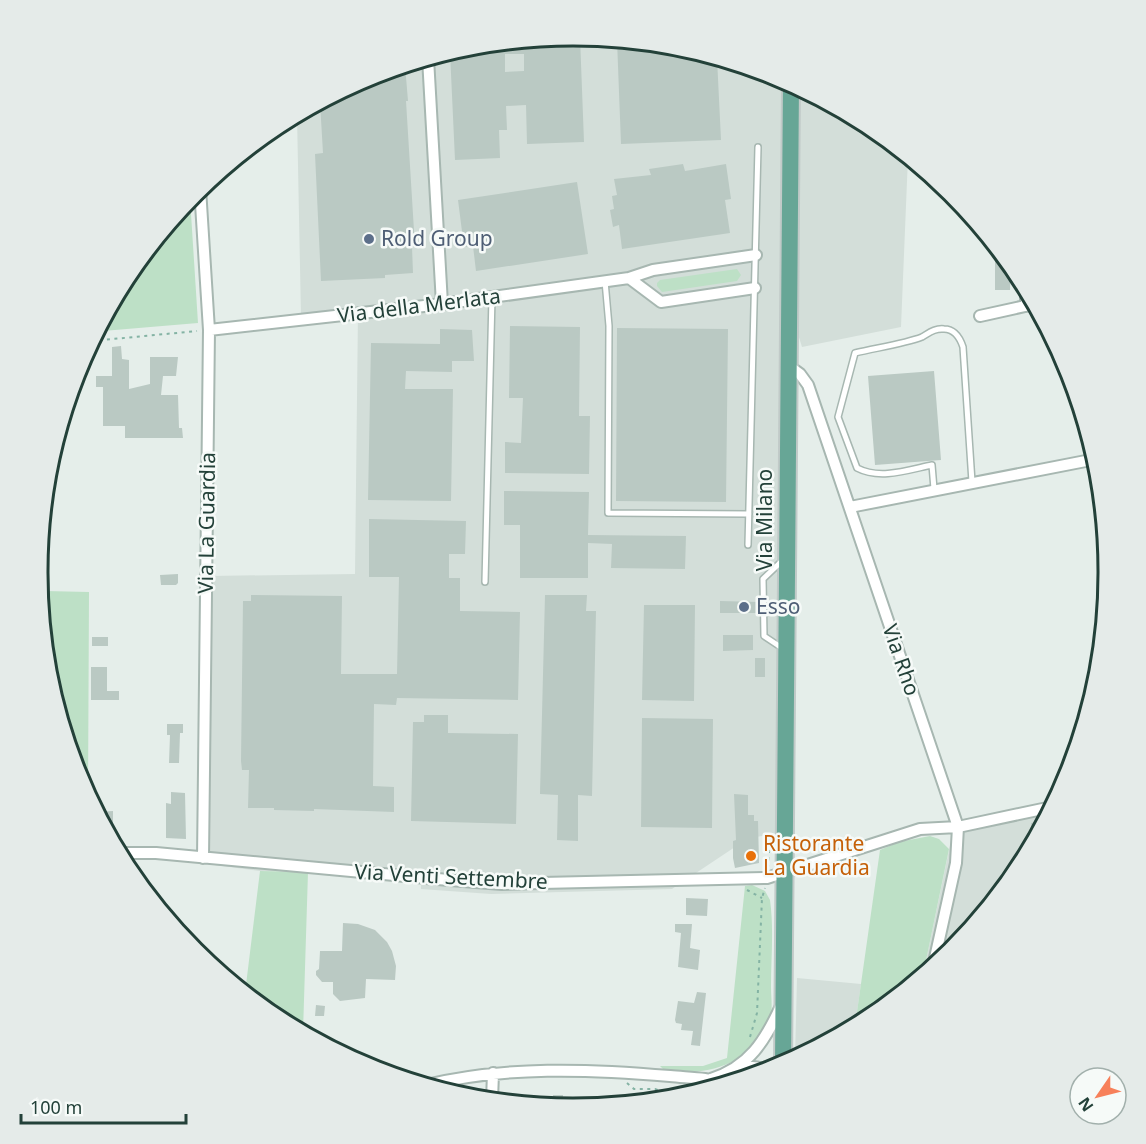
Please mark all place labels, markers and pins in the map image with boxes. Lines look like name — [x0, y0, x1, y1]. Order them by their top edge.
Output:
place label: Rold Group — [381, 224, 493, 252]
marker: Rold Group — [362, 232, 376, 246]
place label: Esso — [756, 592, 801, 620]
marker: Esso — [737, 600, 751, 614]
place label: Ristorante La Guardia — [763, 829, 870, 881]
marker: Ristorante La Guardia — [744, 849, 758, 863]

